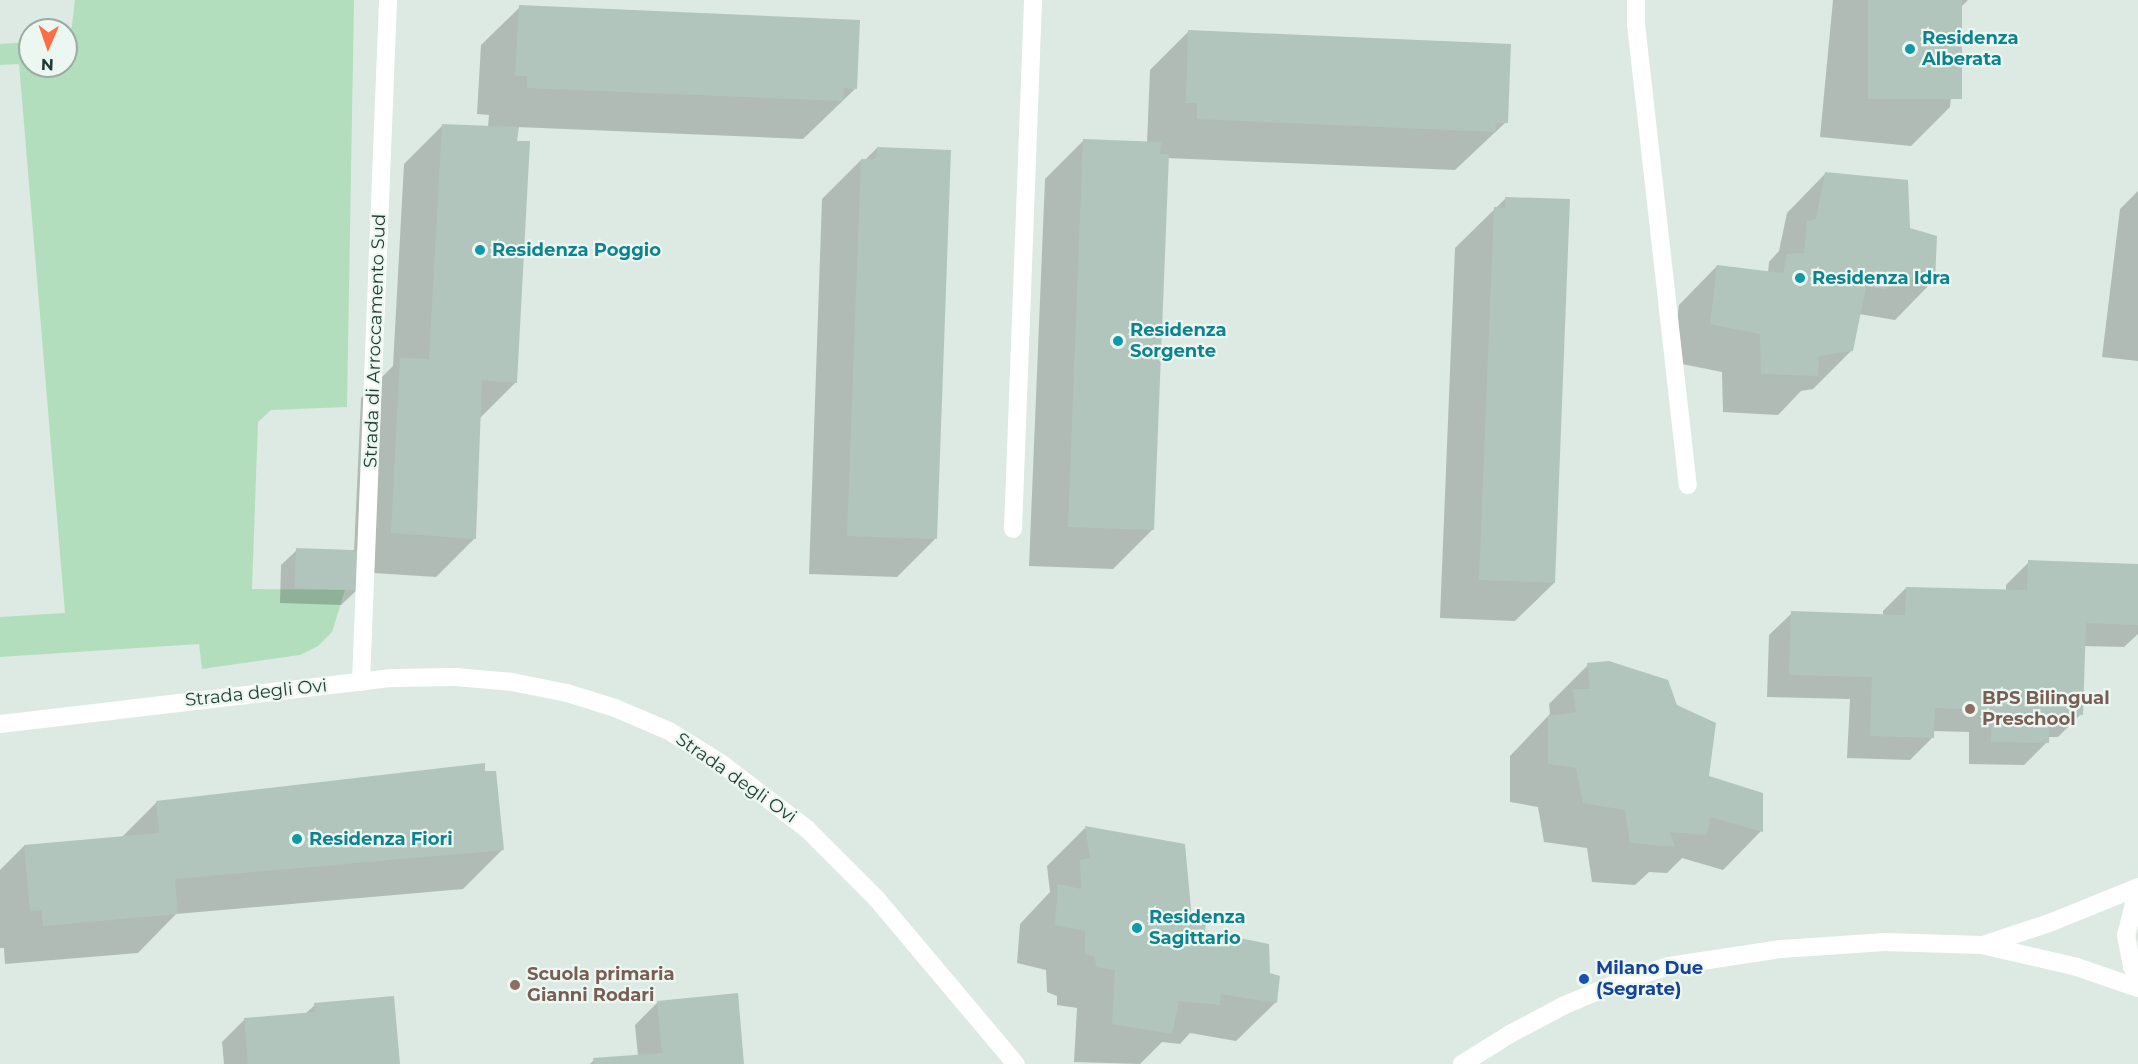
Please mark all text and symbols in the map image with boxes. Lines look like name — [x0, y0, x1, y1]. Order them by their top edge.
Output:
north arrow — [18, 18, 78, 78]
place label: Residenza Alberata — [1922, 28, 2019, 70]
marker: Residenza Alberata — [1903, 42, 1917, 56]
text: N — [41, 55, 54, 74]
street label: Strada di Arroccamento Sud — [360, 214, 390, 468]
place label: Residenza Poggio — [492, 239, 661, 261]
marker: Residenza Poggio — [473, 243, 487, 257]
place label: Residenza Idra — [1812, 267, 1950, 289]
marker: Residenza Idra — [1793, 271, 1807, 285]
place label: Residenza Sorgente — [1130, 320, 1227, 362]
marker: Residenza Sorgente — [1111, 334, 1125, 348]
street label: Strada degli Ovi — [184, 675, 328, 711]
place label: BPS Bilingual Preschool — [1982, 688, 2110, 730]
marker: BPS Bilingual Preschool — [1963, 702, 1977, 716]
street label: Strada degli Ovi — [671, 728, 801, 828]
place label: Residenza Fiori — [309, 828, 453, 850]
marker: Residenza Fiori — [290, 832, 304, 846]
place label: Residenza Sagittario — [1149, 907, 1246, 950]
marker: Residenza Sagittario — [1130, 921, 1144, 935]
place label: Milano Due (Segrate) — [1596, 958, 1703, 1000]
place label: Scuola primaria Gianni Rodari — [527, 964, 675, 1006]
marker: Milano Due (Segrate) — [1577, 972, 1591, 986]
marker: Scuola primaria Gianni Rodari — [508, 978, 522, 992]

